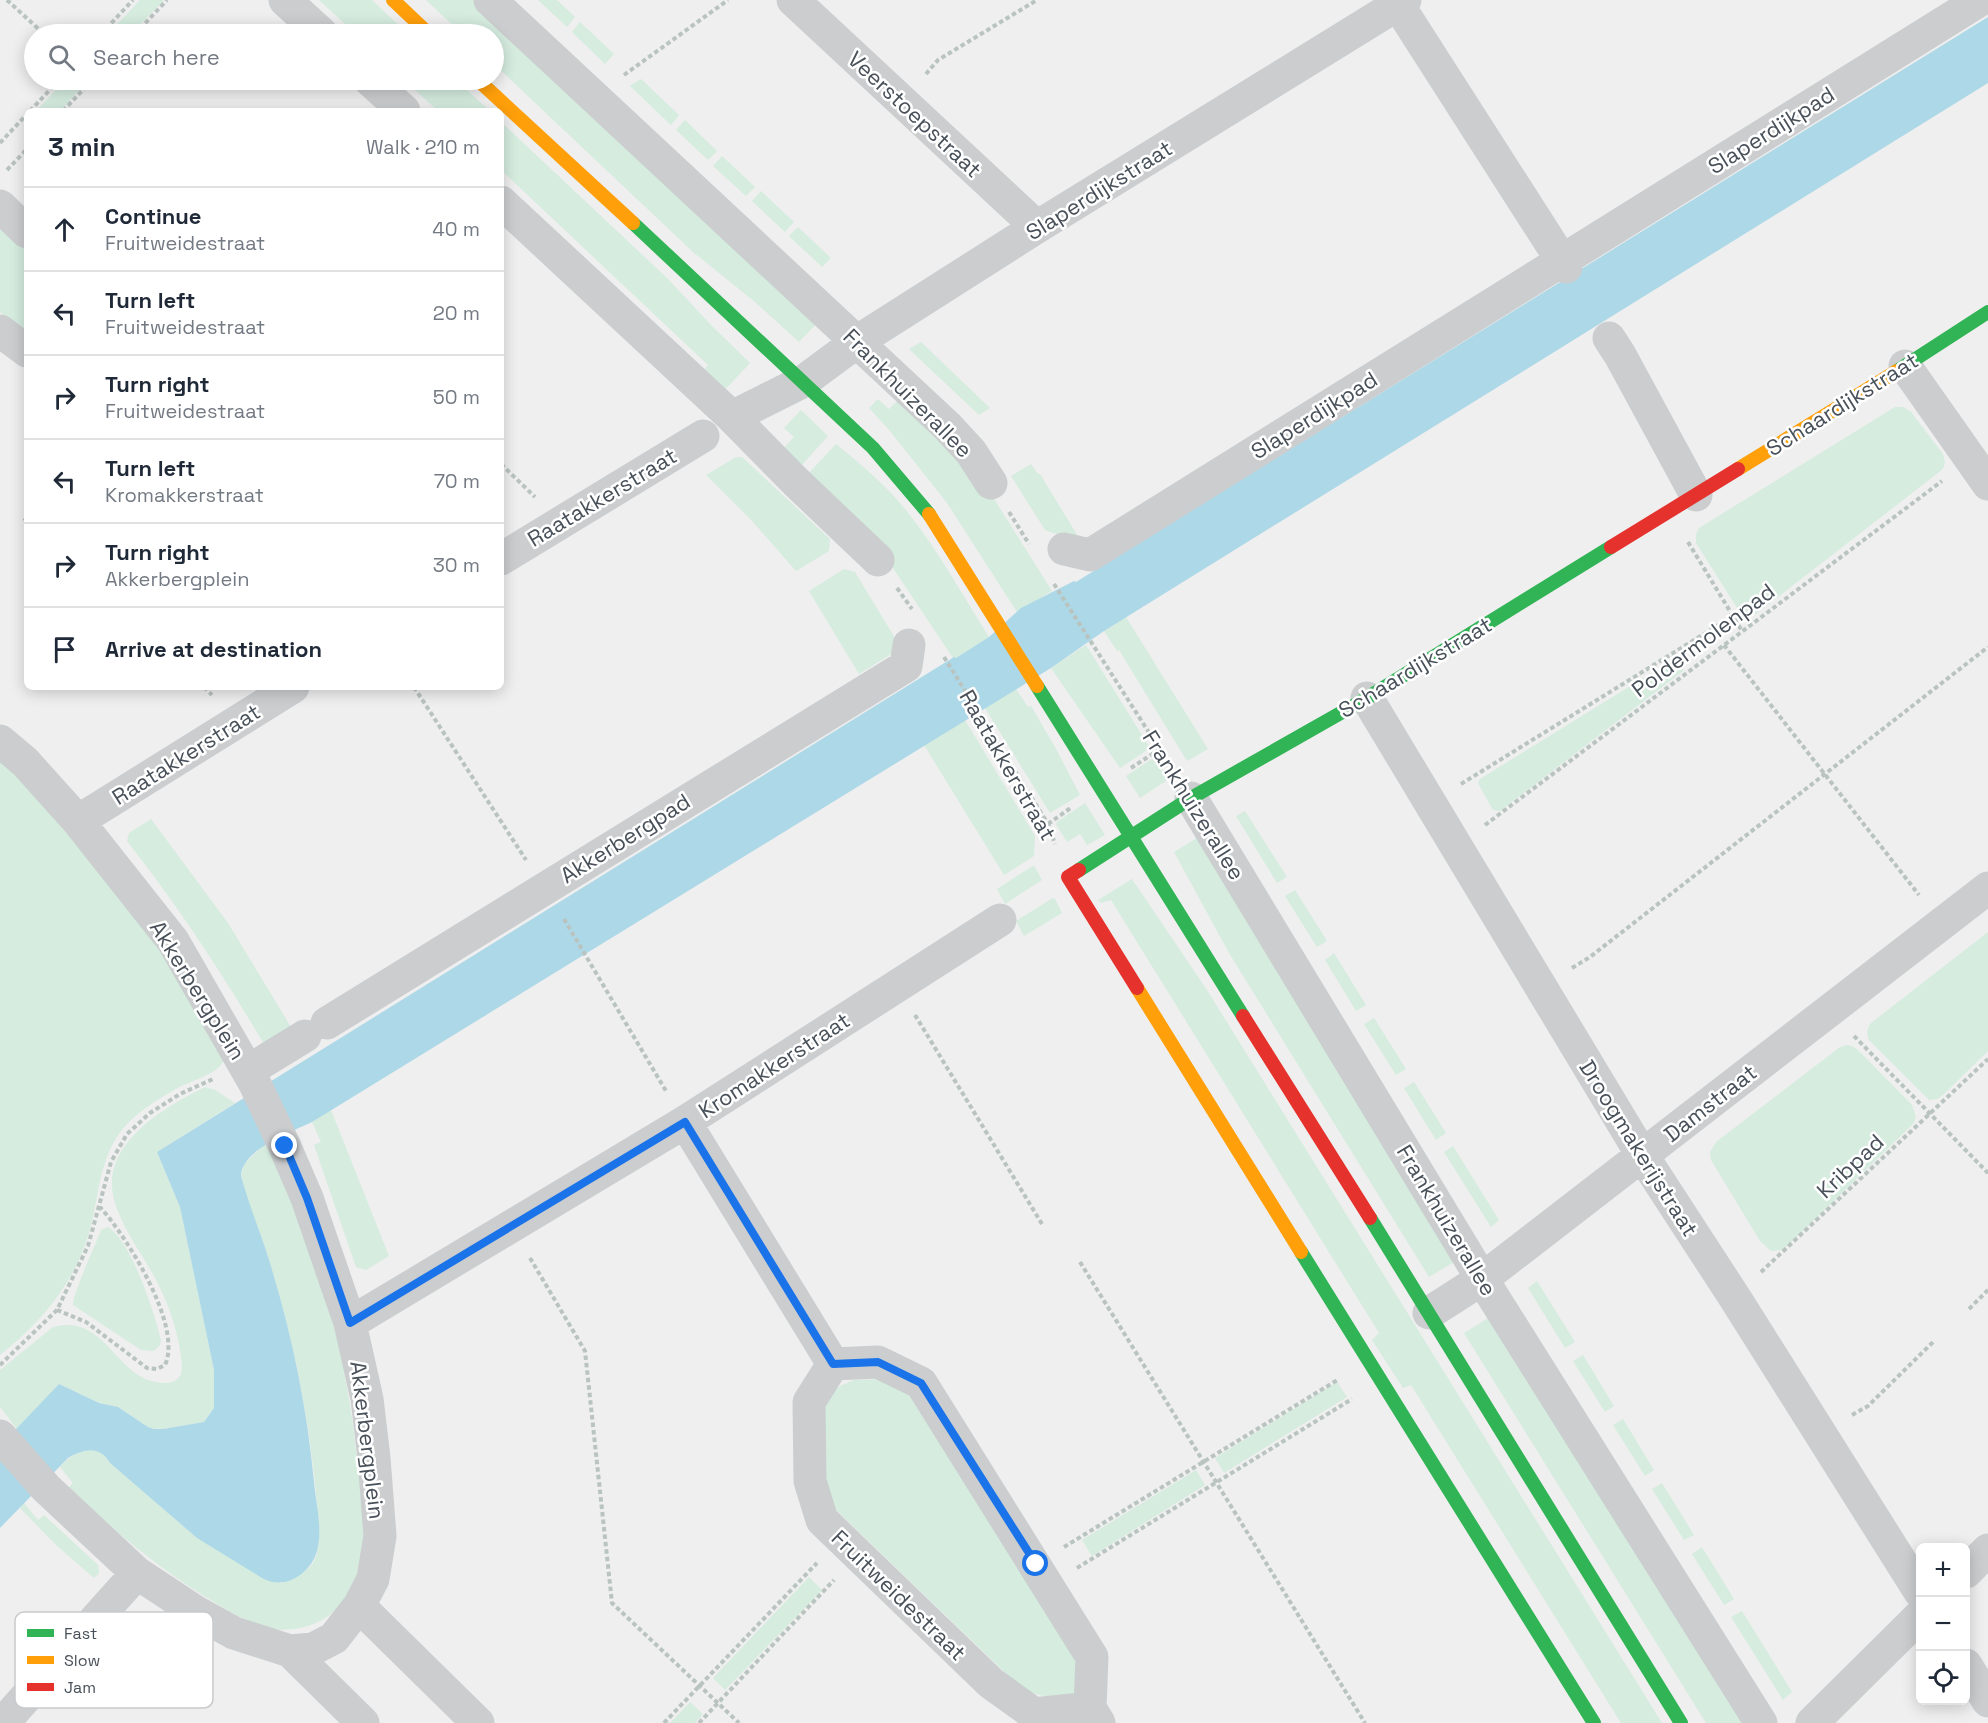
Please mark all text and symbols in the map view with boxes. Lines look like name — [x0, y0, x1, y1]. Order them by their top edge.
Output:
search box — [24, 24, 504, 90]
icon: search — [45, 41, 78, 74]
text: Search here — [93, 43, 220, 71]
street label: Veerstoepstraat — [842, 45, 988, 183]
street label: Slaperdijkpad — [1702, 80, 1840, 180]
text: 3 min — [48, 130, 116, 164]
text: Walk · 210 m — [366, 134, 480, 160]
street label: Slaperdijkstraat — [1021, 134, 1177, 246]
text: Continue — [105, 202, 201, 230]
icon: ahead — [48, 213, 81, 246]
text: 40 m — [432, 216, 480, 242]
text: Fruitweidestraat — [105, 230, 265, 256]
text: Turn left — [105, 286, 195, 314]
icon: left — [48, 297, 81, 330]
text: 20 m — [433, 300, 480, 326]
text: Fruitweidestraat — [105, 314, 265, 340]
street label: Frankhuizerallee — [837, 322, 979, 464]
street label: Schaardijkstraat — [1761, 346, 1923, 462]
street label: Slaperdijkpad — [1245, 365, 1383, 465]
text: Turn right — [105, 370, 210, 398]
icon: right — [48, 381, 81, 414]
text: 50 m — [433, 384, 480, 410]
text: Fruitweidestraat — [105, 398, 265, 424]
street label: Raatakkerstraat — [522, 441, 682, 553]
text: Turn left — [105, 454, 195, 482]
icon: left — [48, 465, 81, 498]
text: 70 m — [434, 468, 480, 494]
text: Kromakkerstraat — [105, 482, 264, 508]
text: Turn right — [105, 538, 210, 566]
icon: right — [48, 549, 81, 582]
text: 30 m — [433, 552, 480, 578]
text: Akkerbergplein — [105, 566, 250, 592]
street label: Poldermolenpad — [1626, 577, 1780, 703]
street label: Schaardijkstraat — [1333, 610, 1497, 724]
icon: arrive — [48, 633, 81, 666]
text: Arrive at destination — [105, 635, 322, 663]
street label: Raatakkerstraat — [954, 685, 1062, 845]
street label: Raatakkerstraat — [107, 697, 265, 811]
street label: Frankhuizerallee — [1137, 725, 1251, 885]
street label: Akkerbergpad — [555, 787, 695, 889]
street label: Akkerbergplein — [144, 915, 252, 1065]
street label: Kromakkerstraat — [693, 1006, 855, 1124]
street label: Droogmakerijstraat — [1573, 1055, 1705, 1241]
street label: Damstraat — [1658, 1058, 1762, 1148]
street label: Kribpad — [1810, 1128, 1890, 1204]
route end — [271, 1132, 297, 1158]
street label: Frankhuizerallee — [1391, 1139, 1503, 1301]
street label: Akkerbergplein — [344, 1359, 392, 1521]
street label: Fruitweidestraat — [826, 1524, 972, 1666]
map controls — [1916, 1543, 1970, 1705]
button: + — [1916, 1543, 1970, 1597]
route start — [1022, 1550, 1048, 1576]
button: − — [1916, 1597, 1970, 1651]
legend — [15, 1612, 213, 1708]
text: Fast — [64, 1623, 97, 1644]
text: Slow — [64, 1650, 100, 1671]
button: locate — [1916, 1651, 1970, 1705]
text: Jam — [64, 1677, 96, 1698]

